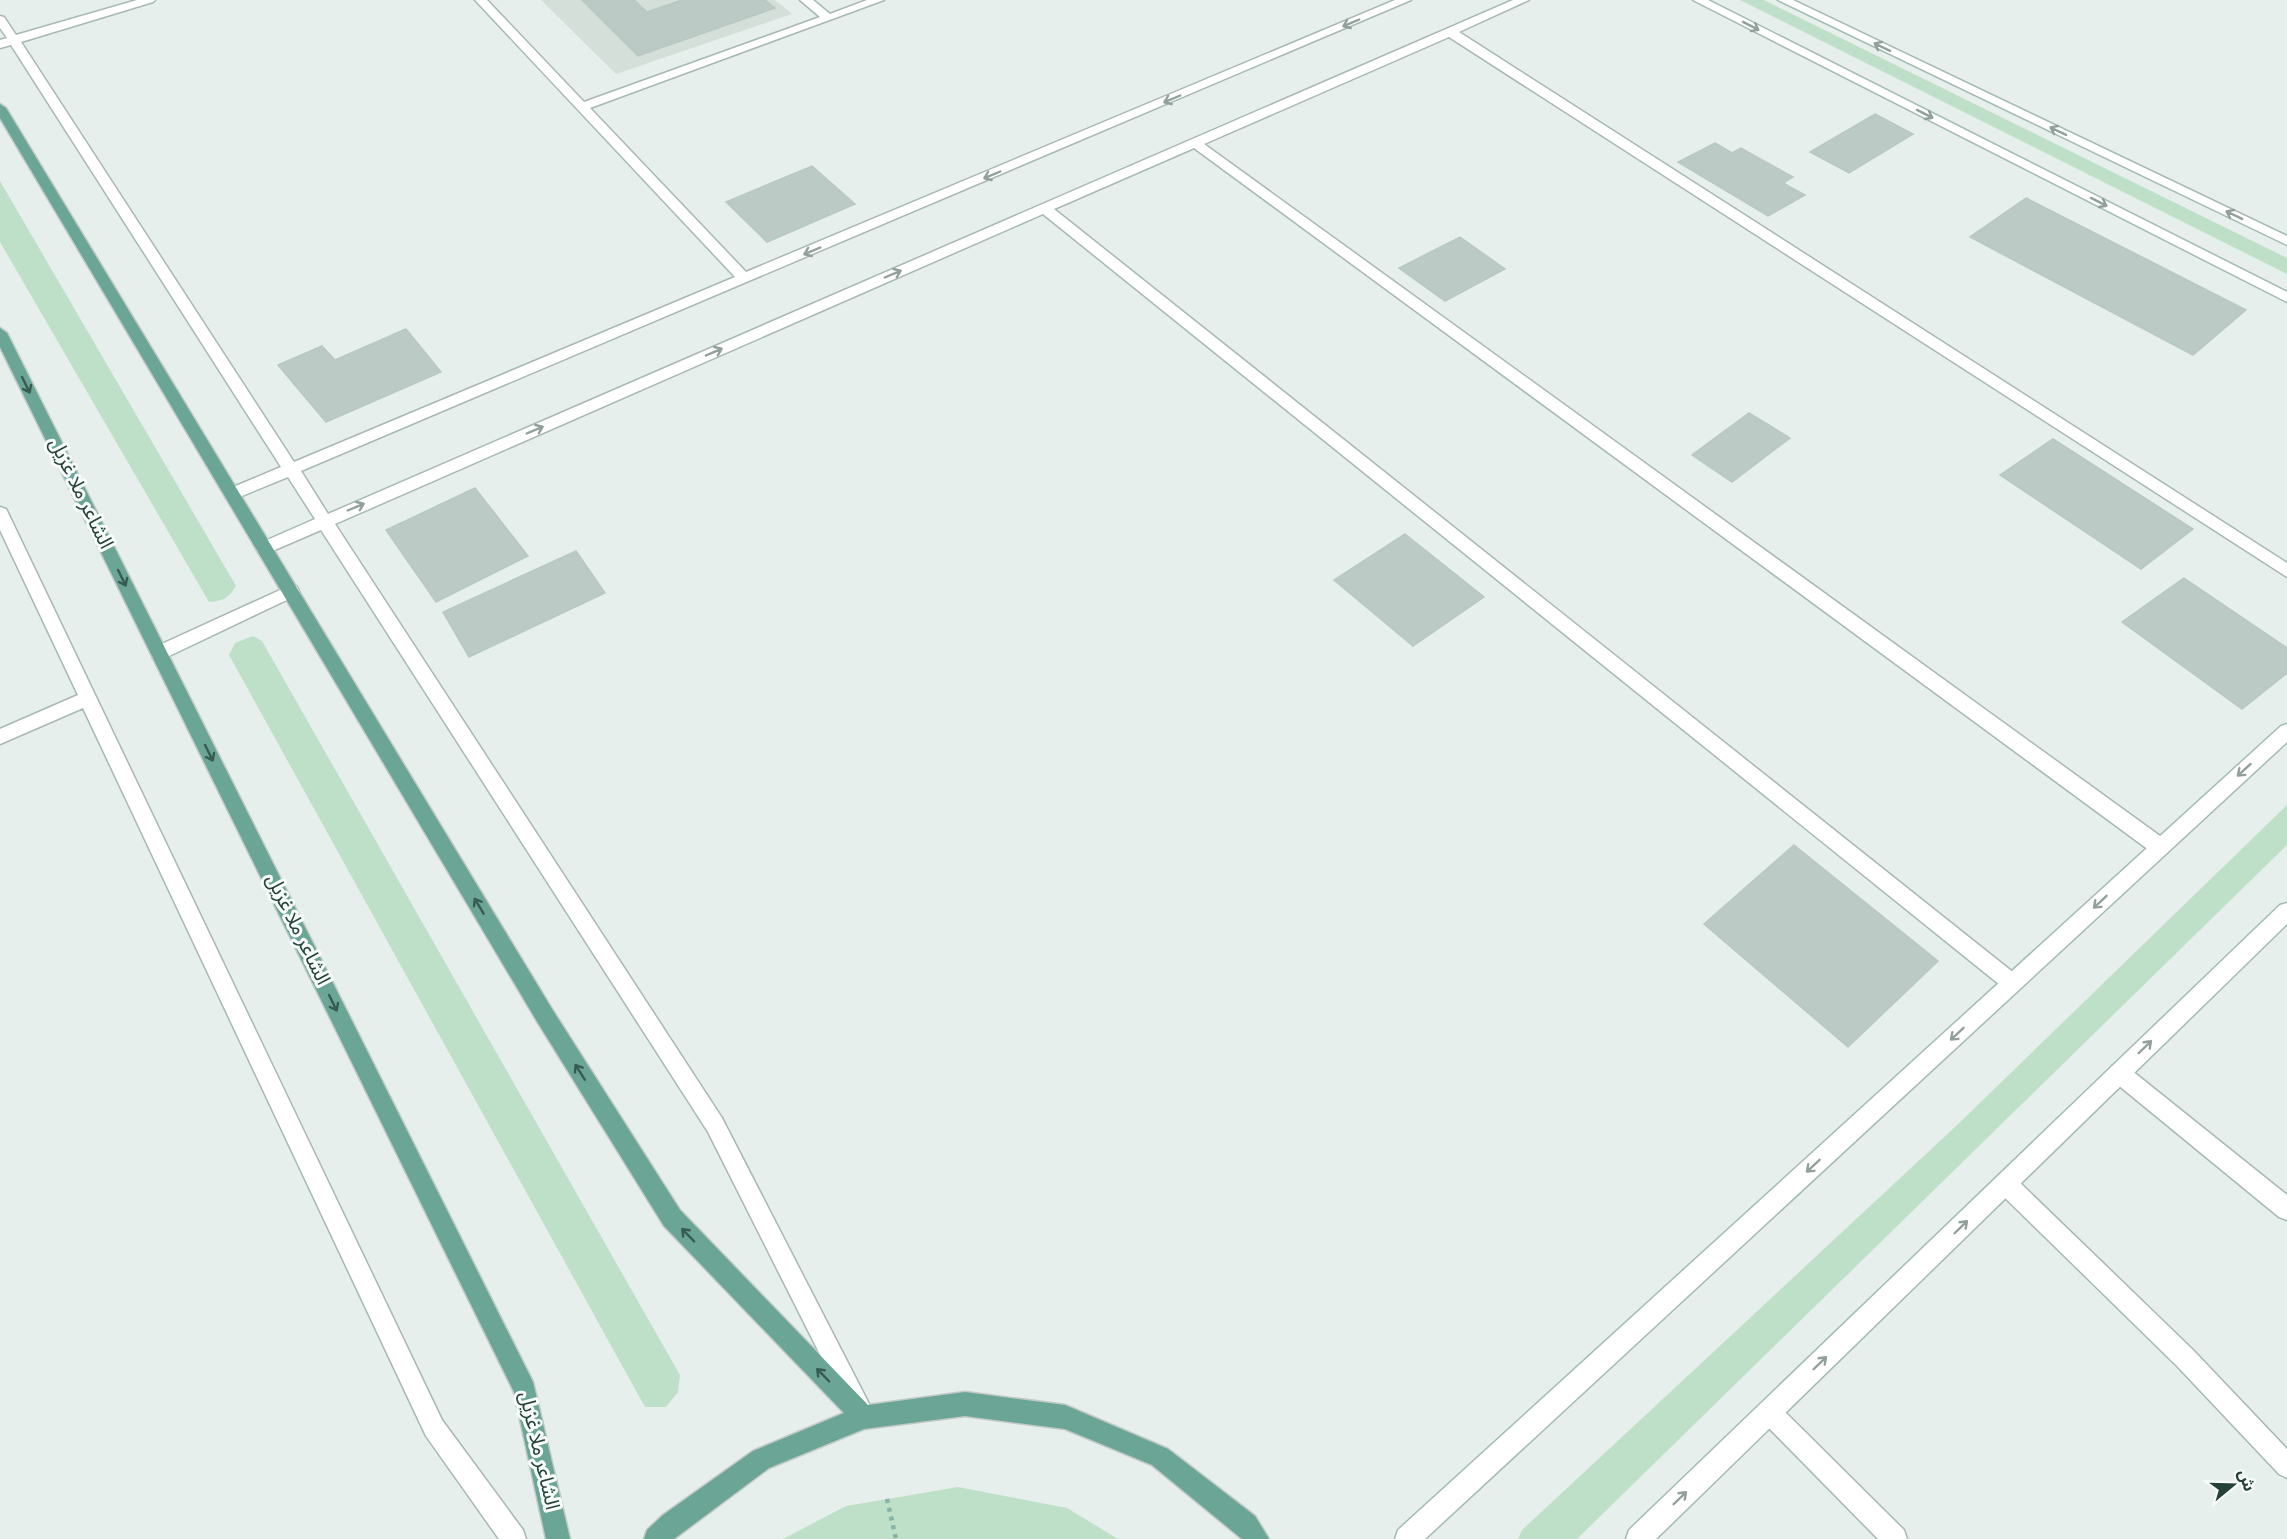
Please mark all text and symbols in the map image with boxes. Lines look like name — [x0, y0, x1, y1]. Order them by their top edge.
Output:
one-way arrow — [1343, 18, 1361, 29]
one-way arrow — [1741, 21, 1759, 33]
one-way arrow — [1874, 41, 1892, 53]
one-way arrow — [1163, 94, 1181, 105]
one-way arrow — [1915, 109, 1933, 121]
one-way arrow — [2050, 125, 2068, 137]
one-way arrow — [983, 170, 1002, 181]
one-way arrow — [2089, 197, 2107, 209]
one-way arrow — [2226, 209, 2244, 221]
one-way arrow — [804, 246, 822, 257]
one-way arrow — [883, 268, 901, 279]
one-way arrow — [704, 346, 723, 357]
one-way arrow — [20, 376, 32, 393]
one-way arrow — [526, 423, 544, 435]
street label: الشاعر ملا غزيل — [42, 434, 118, 554]
one-way arrow — [347, 501, 365, 513]
one-way arrow — [117, 569, 129, 587]
one-way arrow — [203, 744, 215, 761]
one-way arrow — [2237, 763, 2252, 777]
street label: الشاعر ملا غزيل — [259, 870, 335, 990]
one-way arrow — [2093, 895, 2108, 909]
one-way arrow — [473, 898, 485, 915]
one-way arrow — [328, 993, 339, 1011]
one-way arrow — [1949, 1027, 1964, 1041]
one-way arrow — [2138, 1040, 2153, 1054]
one-way arrow — [574, 1064, 586, 1081]
one-way arrow — [1806, 1159, 1821, 1173]
one-way arrow — [1953, 1220, 1968, 1234]
one-way arrow — [680, 1227, 695, 1242]
one-way arrow — [1813, 1355, 1828, 1370]
one-way arrow — [816, 1367, 831, 1382]
street label: الشاعر ملا غزيل — [512, 1389, 564, 1513]
north arrow — [2203, 1455, 2263, 1515]
text: ش — [2232, 1467, 2258, 1494]
one-way arrow — [1673, 1491, 1688, 1506]

